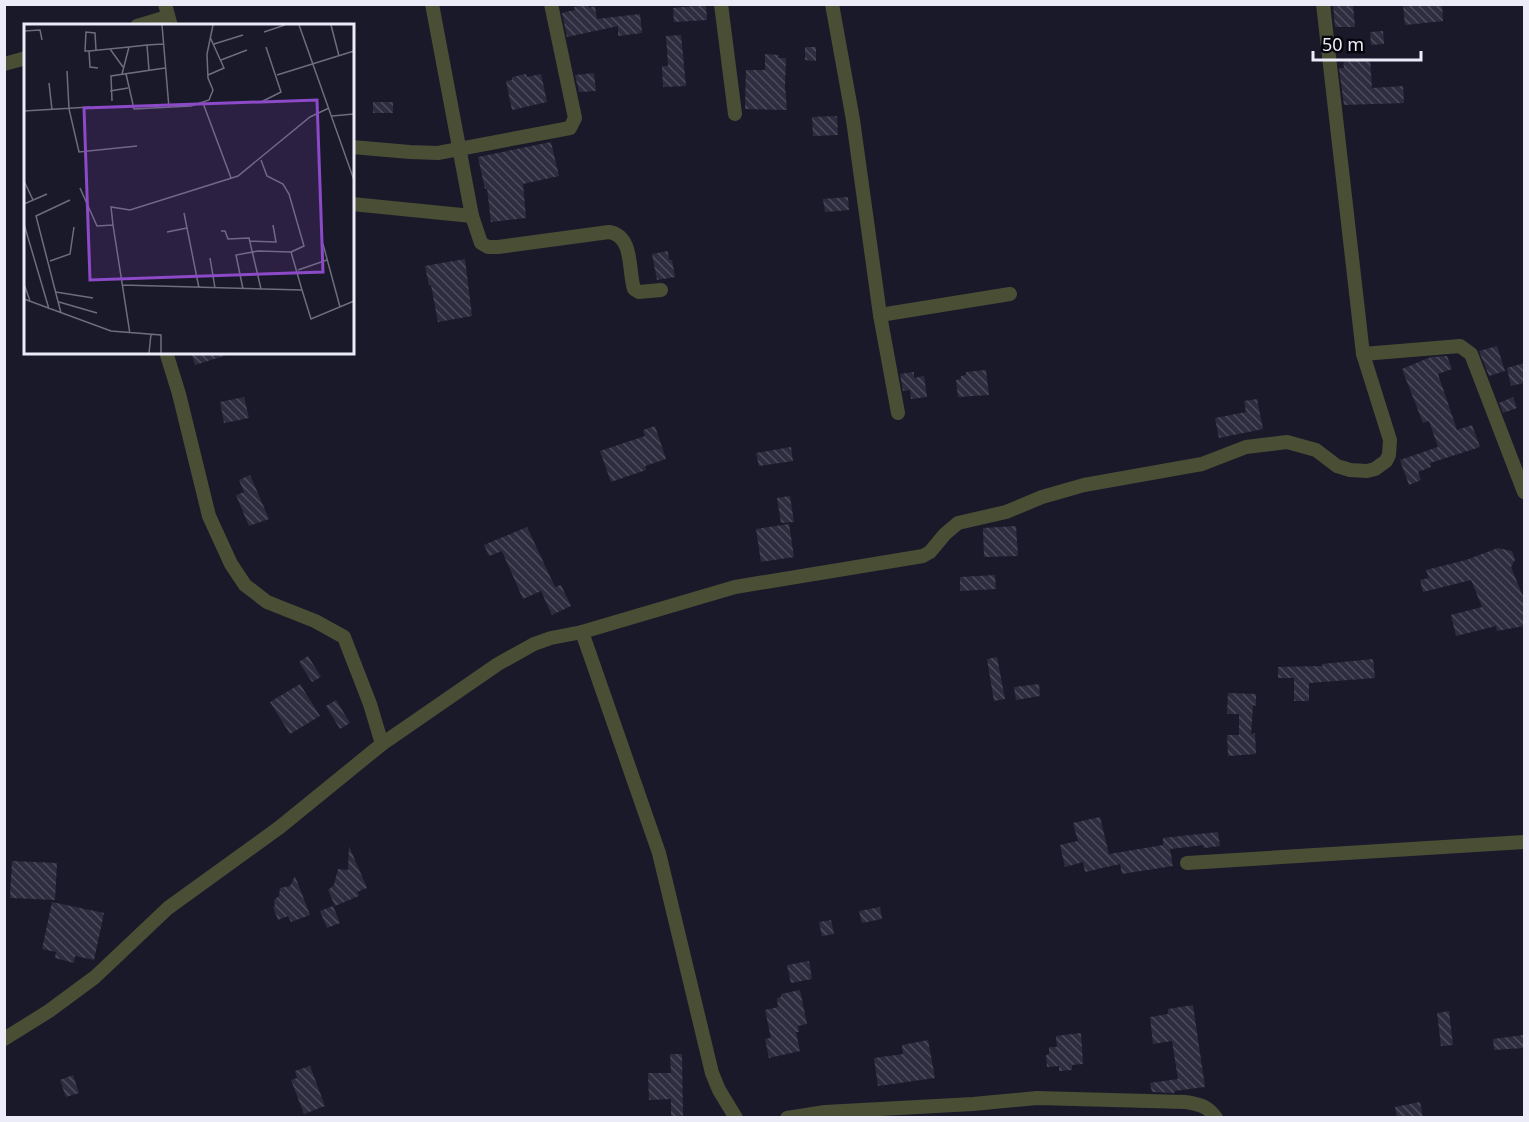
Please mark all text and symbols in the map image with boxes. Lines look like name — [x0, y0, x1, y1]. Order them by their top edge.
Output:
inset map — [24, 24, 354, 354]
scale bar — [1313, 24, 1421, 62]
text: 50 m — [1322, 32, 1364, 56]

